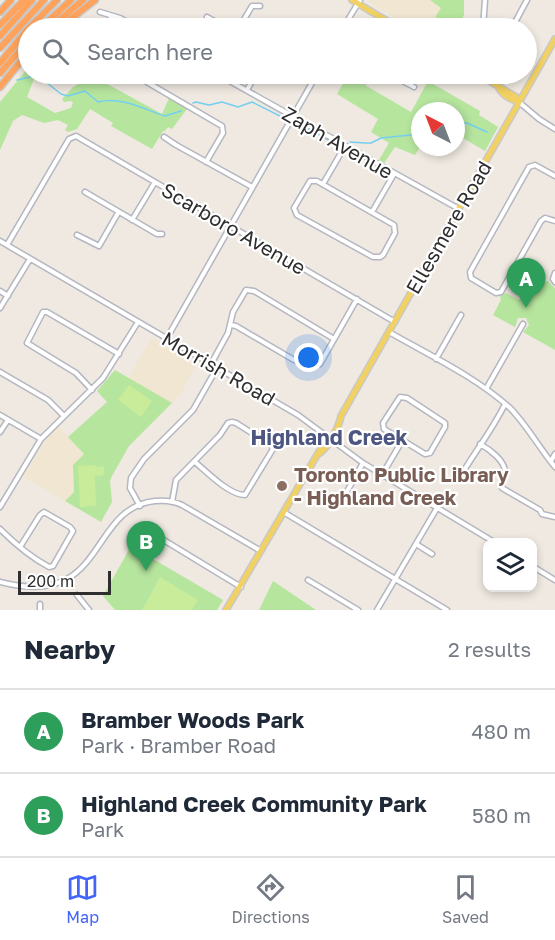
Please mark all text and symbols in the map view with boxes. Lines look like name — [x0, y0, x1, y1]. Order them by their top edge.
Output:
search box — [18, 18, 537, 84]
icon: search — [39, 35, 72, 68]
text: Search here — [87, 38, 213, 65]
street label: Zaph Avenue — [279, 101, 397, 183]
north arrow — [411, 102, 465, 156]
street label: Ellesmere Road — [400, 156, 496, 298]
street label: Scarboro Avenue — [158, 177, 310, 279]
pin: A — [506, 258, 546, 308]
street label: Morrish Road — [158, 326, 280, 410]
your location — [294, 343, 323, 372]
district label: Highland Creek — [250, 424, 408, 450]
place label: Toronto Public Library - Highland Creek — [294, 462, 509, 509]
marker: Toronto Public Library - Highland Creek — [275, 479, 289, 493]
pin: B — [126, 522, 166, 571]
map controls — [483, 538, 537, 592]
button: layers — [483, 538, 537, 592]
scale bar — [18, 568, 111, 596]
text: 200 m — [27, 571, 74, 591]
text: Nearby — [24, 634, 115, 665]
text: 2 results — [448, 637, 531, 661]
text: Bramber Woods Park — [81, 706, 305, 733]
text: A — [36, 719, 51, 743]
text: 480 m — [472, 719, 531, 743]
text: Park · Bramber Road — [81, 733, 276, 757]
text: Highland Creek Community Park — [81, 790, 427, 817]
text: B — [36, 803, 51, 827]
text: 580 m — [472, 803, 531, 827]
text: Park — [81, 817, 124, 841]
tab: Map — [66, 871, 99, 927]
tab: Directions — [232, 871, 310, 927]
tab: Saved — [442, 871, 489, 927]

